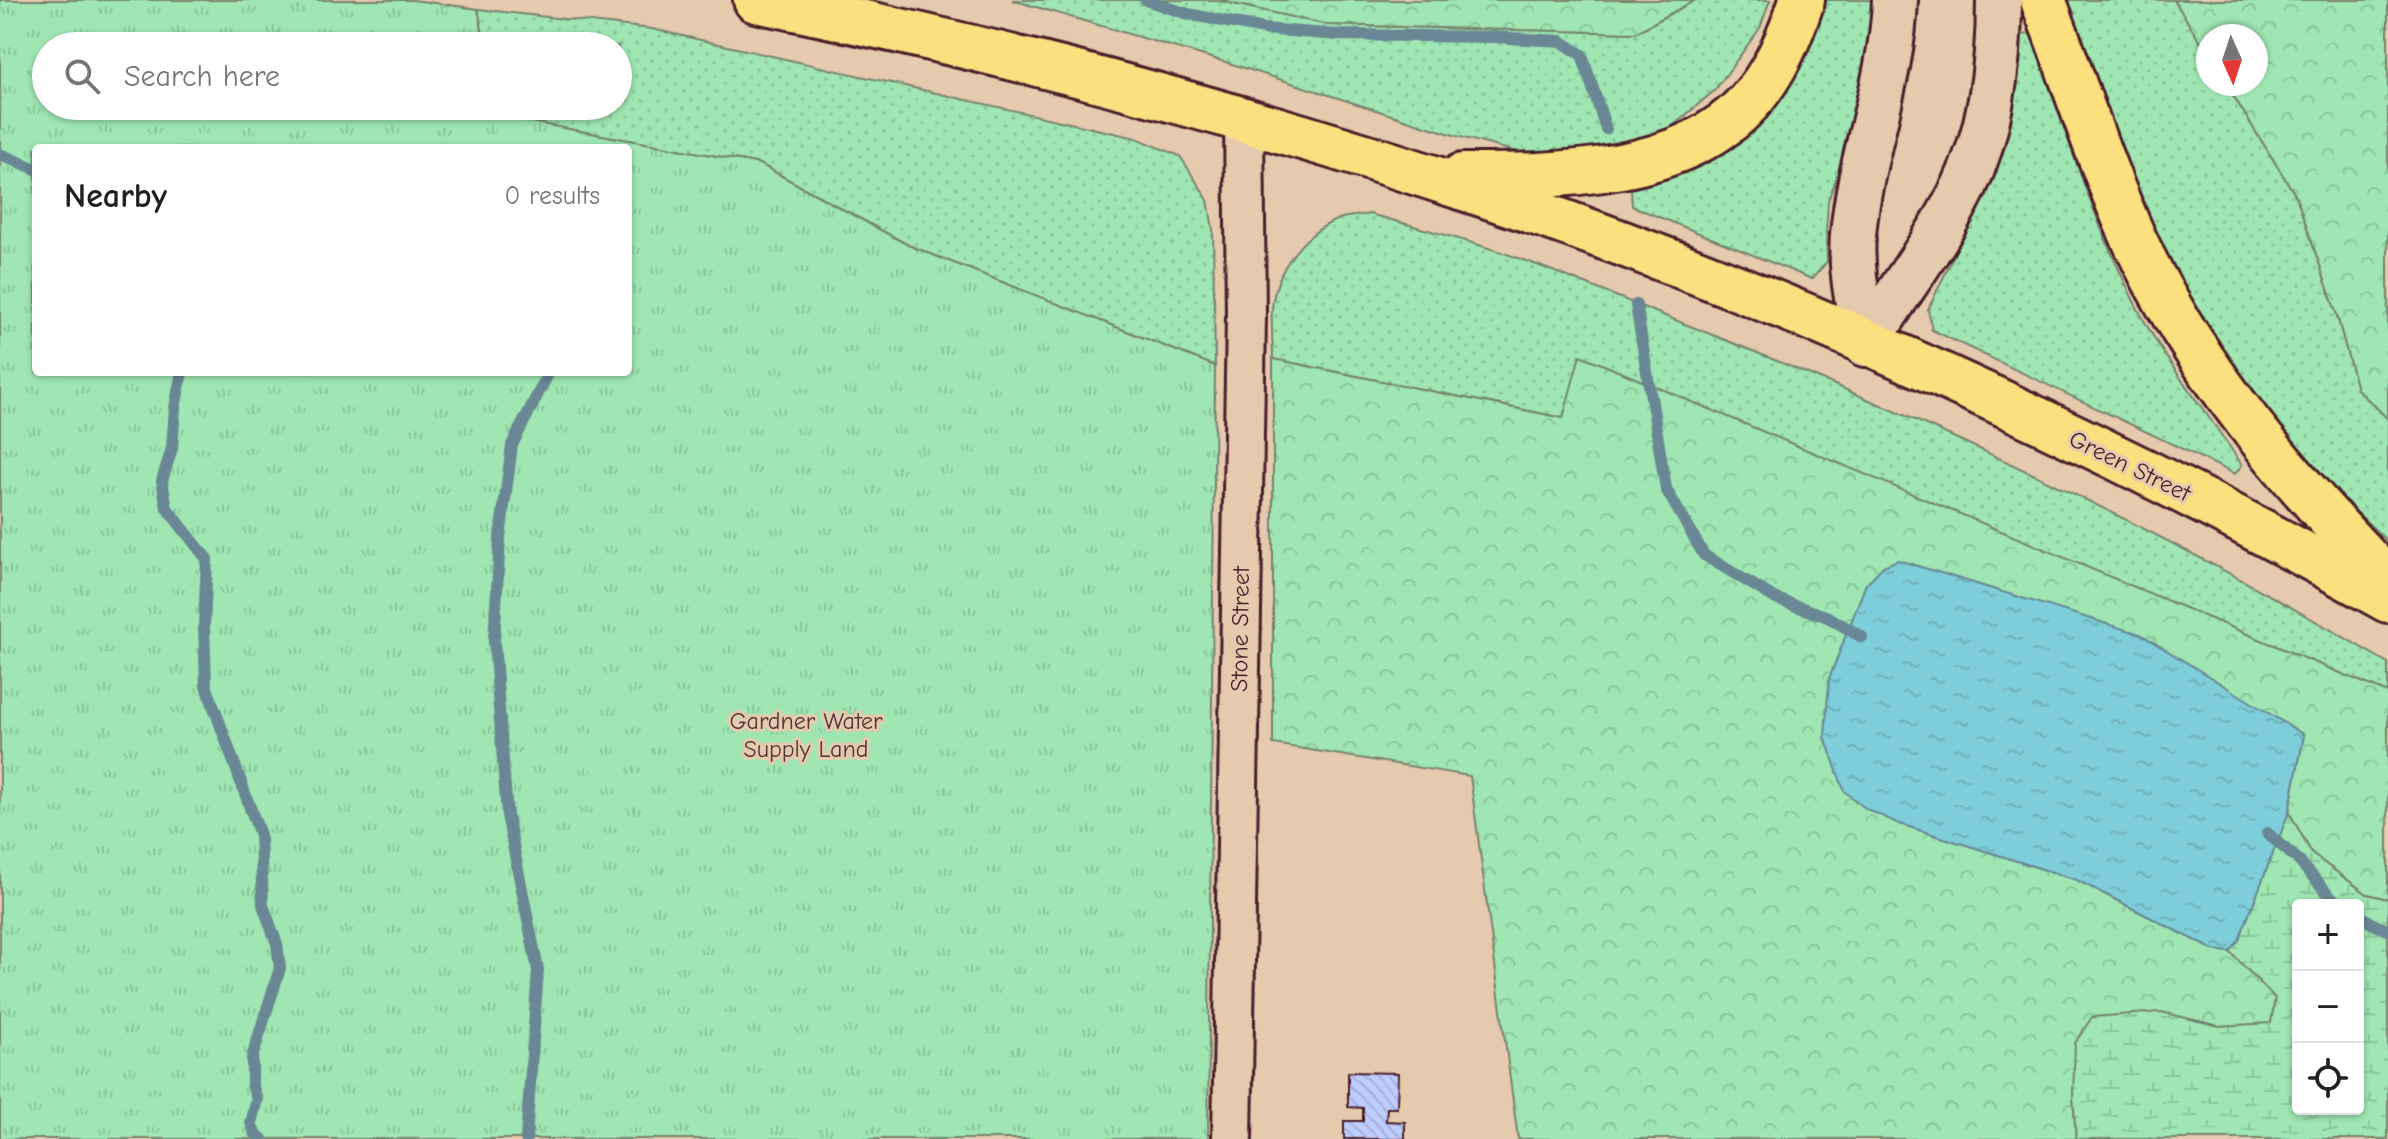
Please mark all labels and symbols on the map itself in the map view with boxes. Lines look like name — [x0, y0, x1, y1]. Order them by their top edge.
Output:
north arrow — [2196, 24, 2268, 96]
street label: Green Street — [2065, 425, 2196, 508]
street label: Stone Street — [1225, 565, 1255, 692]
park label: Gardner Water Supply Land — [729, 707, 883, 763]

